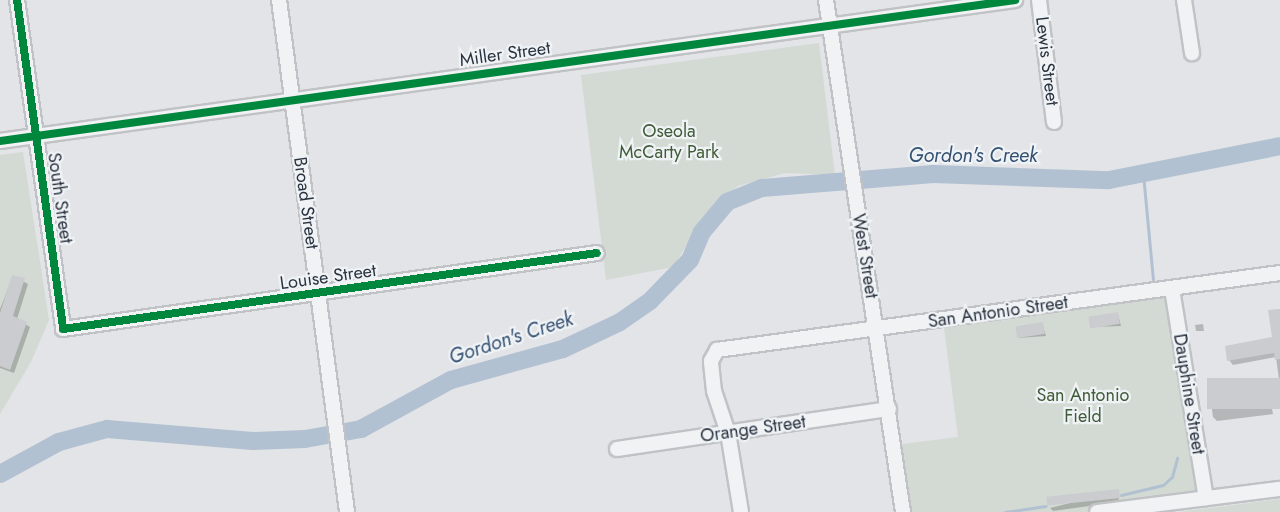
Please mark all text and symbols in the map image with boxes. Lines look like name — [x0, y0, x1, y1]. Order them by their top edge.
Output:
street label: Lewis Street — [1031, 15, 1063, 107]
street label: Miller Street — [458, 37, 552, 71]
park label: Oseola McCarty Park — [619, 121, 719, 164]
water label: Gordon's Creek — [908, 143, 1038, 167]
street label: South Street — [43, 151, 77, 245]
street label: Broad Street — [289, 155, 323, 251]
street label: West Street — [848, 212, 882, 300]
street label: Louise Street — [279, 260, 377, 294]
street label: San Antonio Street — [927, 291, 1069, 333]
water label: Gordon's Creek — [446, 307, 576, 369]
street label: Dauphine Street — [1169, 332, 1209, 456]
park label: San Antonio Field — [1037, 385, 1129, 428]
street label: Orange Street — [699, 411, 807, 447]

